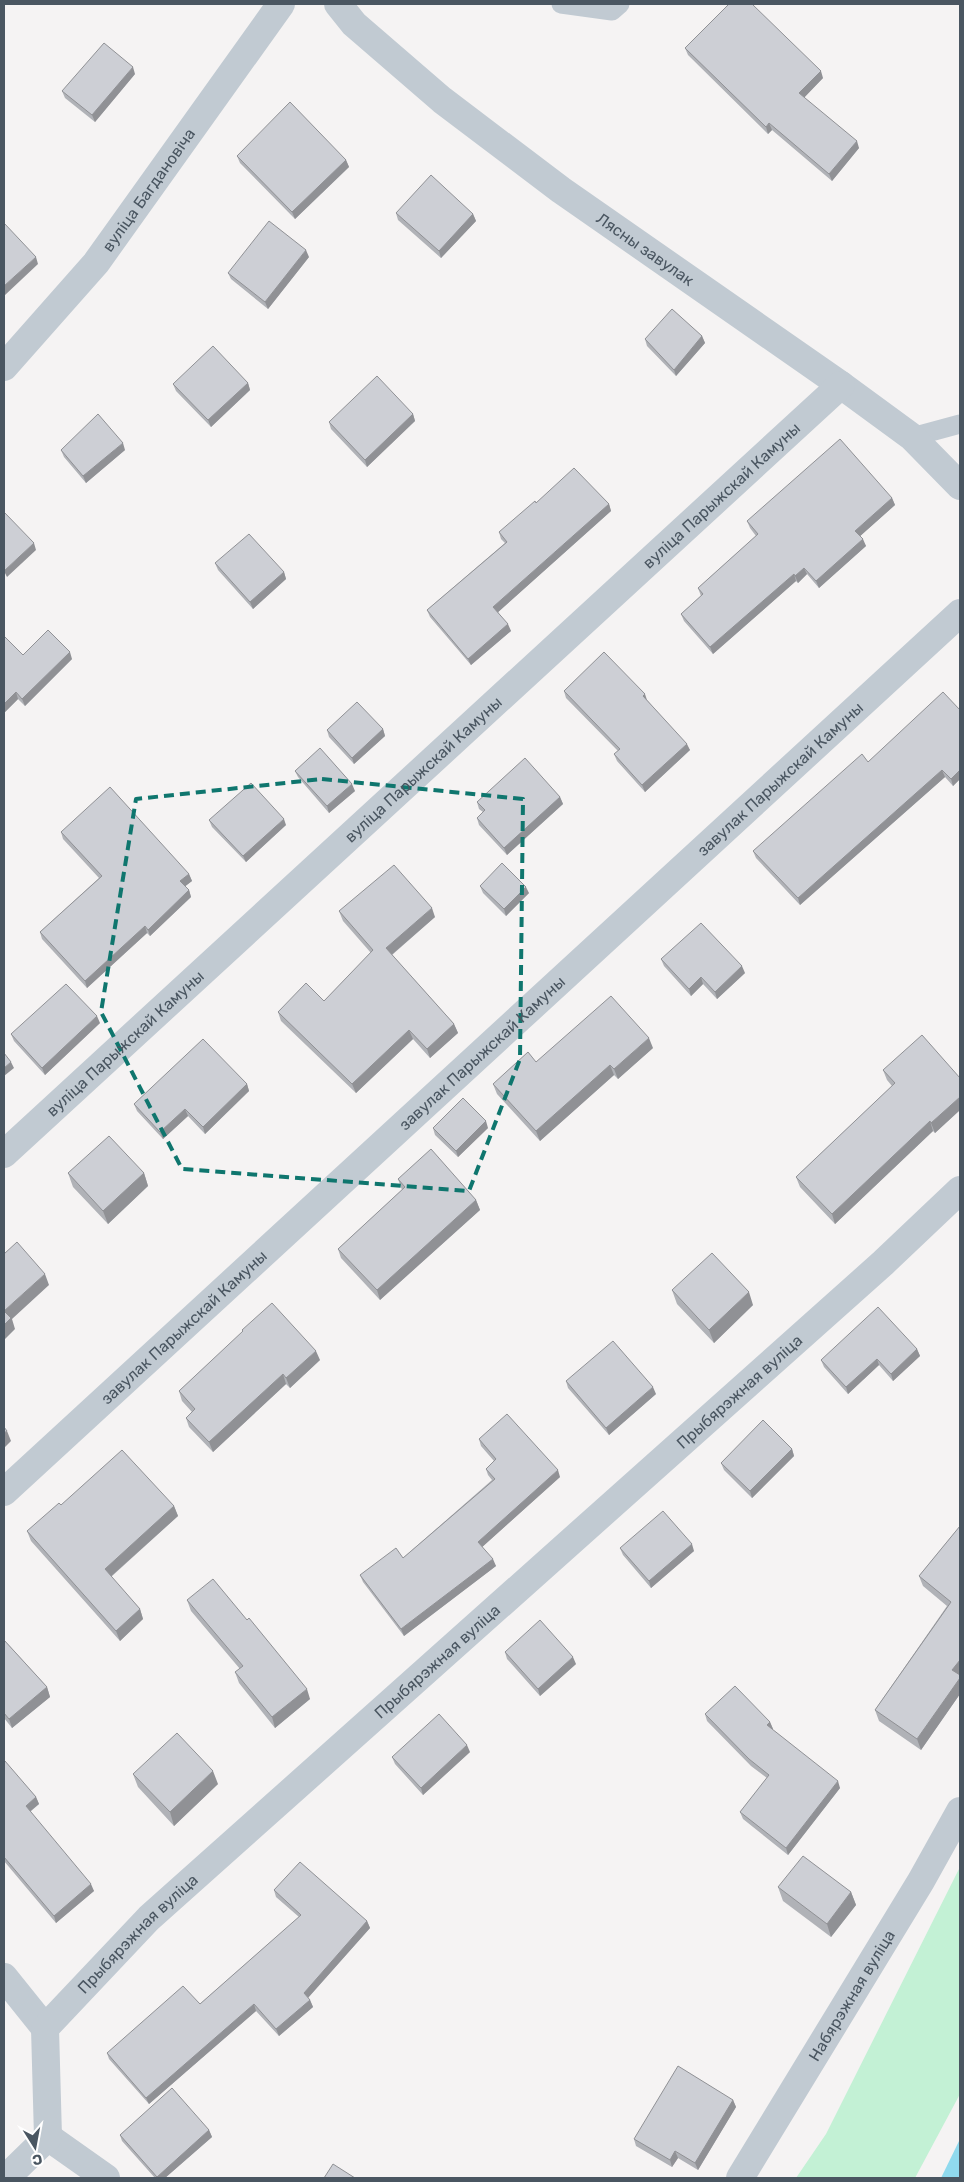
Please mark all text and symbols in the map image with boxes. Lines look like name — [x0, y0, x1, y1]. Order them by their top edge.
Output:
street label: вуліца Багдановіча — [98, 125, 199, 255]
street label: Лясны завулак — [593, 209, 698, 290]
street label: вуліца Парыжскай Камуны — [639, 418, 804, 572]
street label: вуліца Парыжскай Камуны — [341, 692, 506, 846]
street label: завулак Парыжскай Камуны — [693, 698, 867, 860]
street label: вуліца Парыжскай Камуны — [43, 966, 208, 1120]
street label: завулак Парыжскай Камуны — [395, 972, 569, 1134]
street label: завулак Парыжскай Камуны — [97, 1246, 271, 1408]
street label: Прыбярэжная вуліца — [673, 1331, 806, 1453]
street label: Прыбярэжная вуліца — [370, 1600, 504, 1722]
street label: Прыбярэжная вуліца — [74, 1870, 202, 1998]
street label: Набярэжная вуліца — [805, 1927, 899, 2064]
north arrow — [10, 2122, 60, 2172]
text: С — [31, 2150, 44, 2169]

